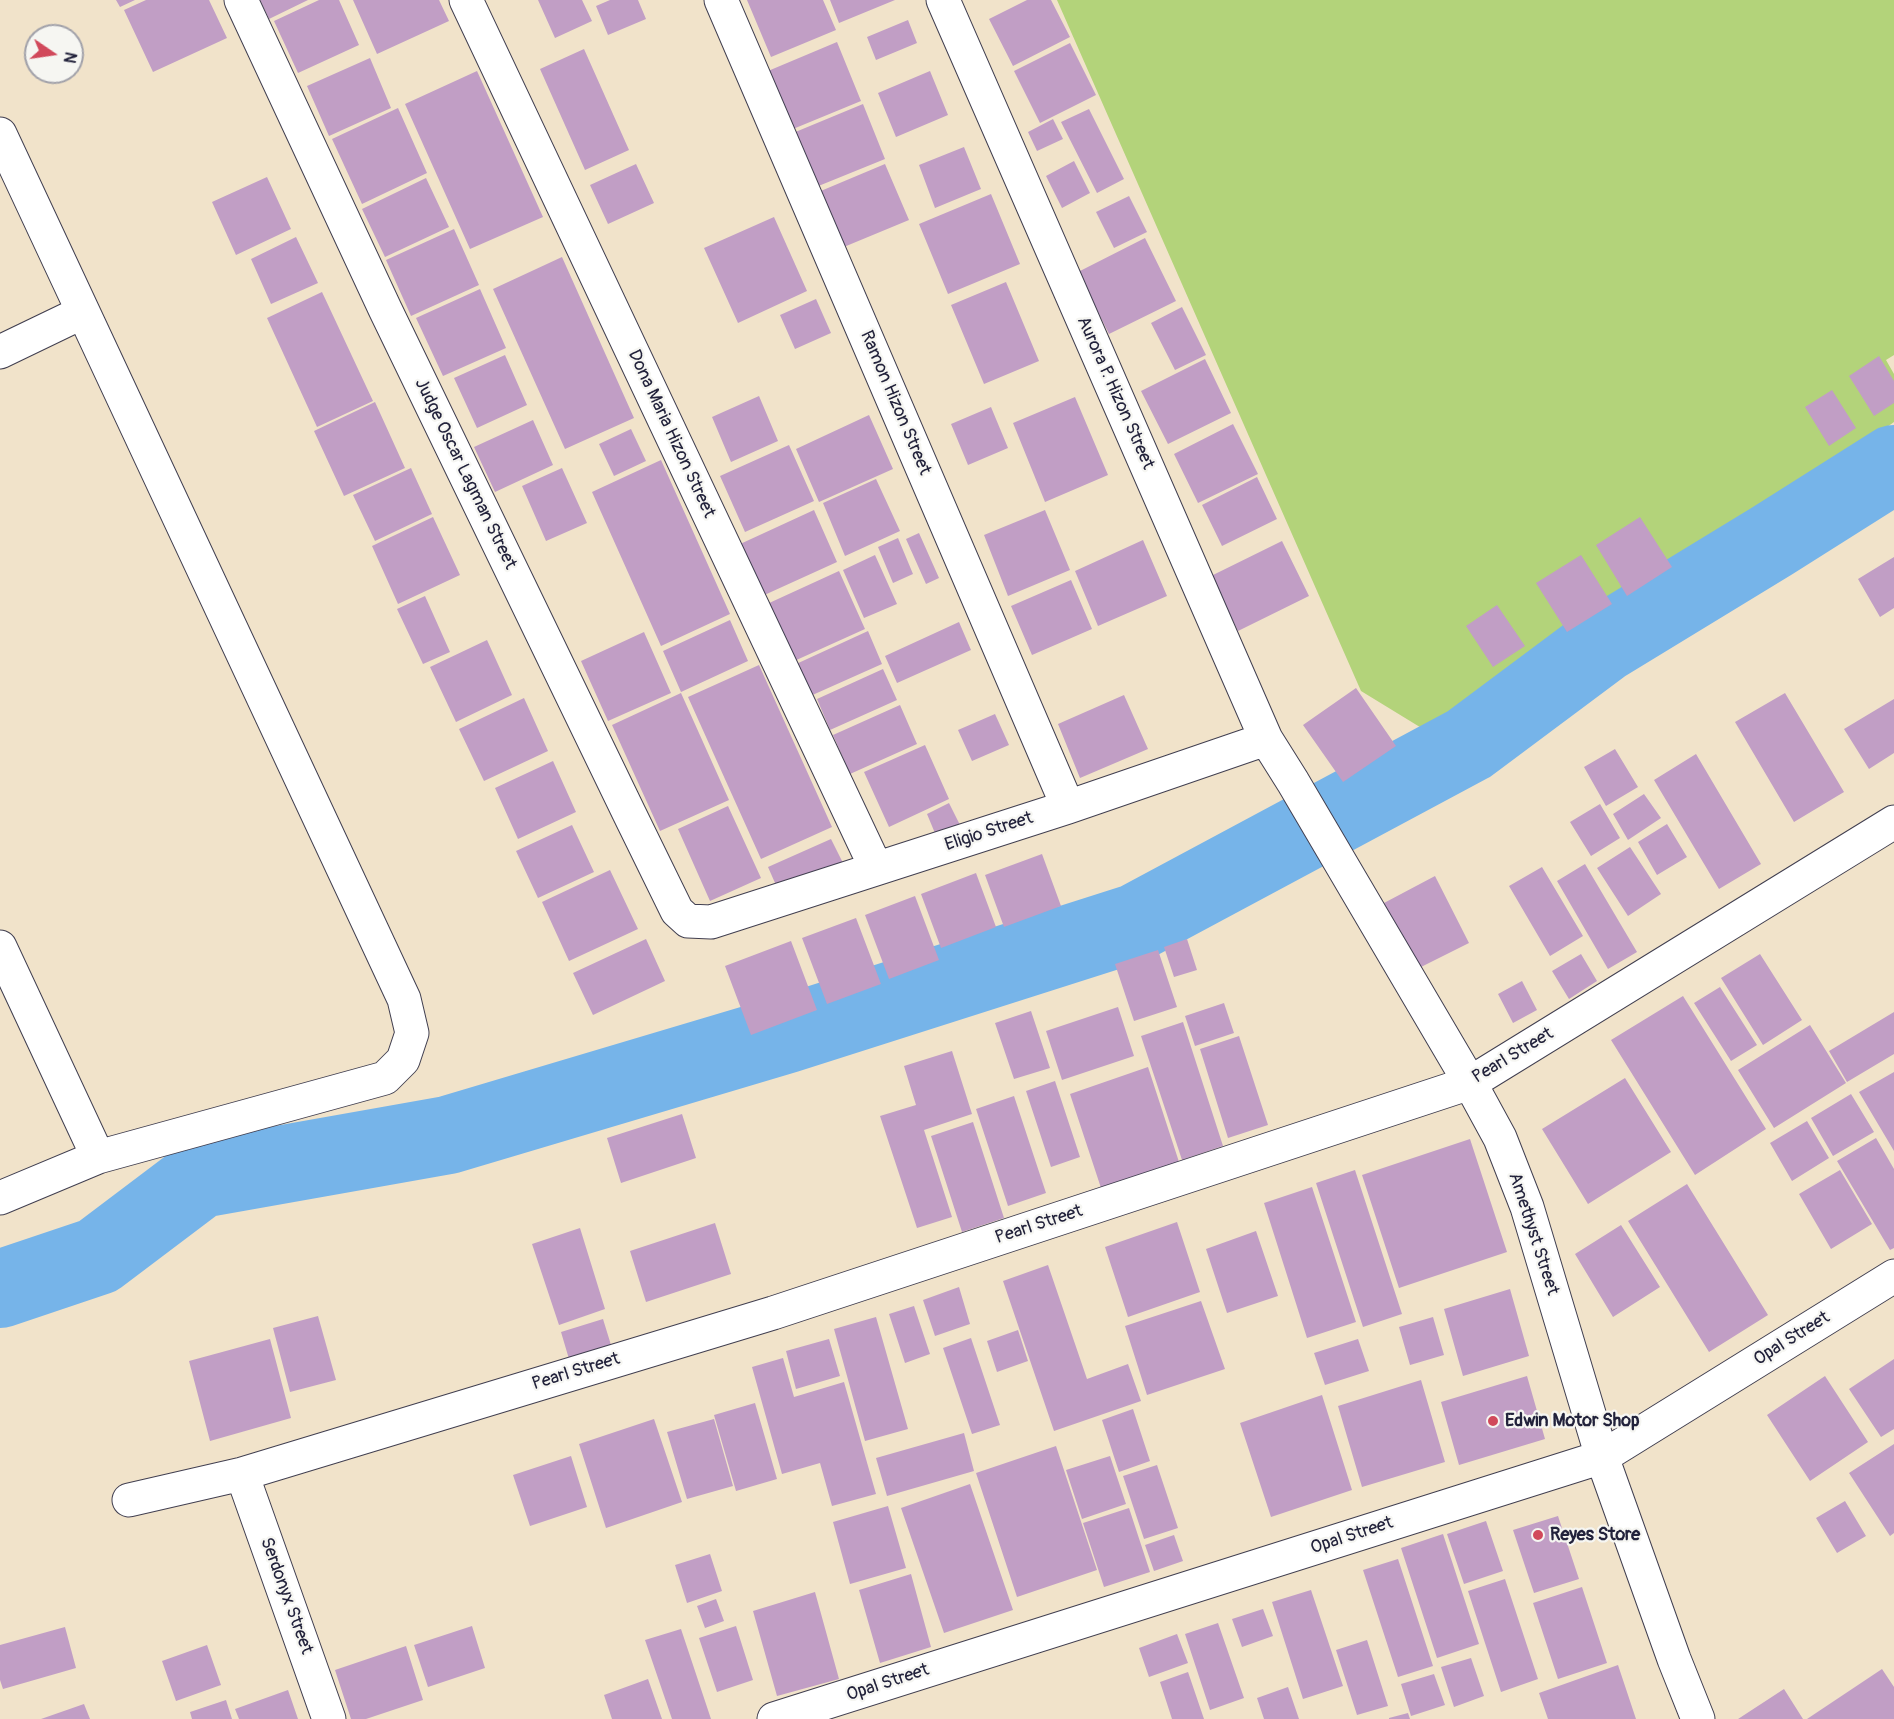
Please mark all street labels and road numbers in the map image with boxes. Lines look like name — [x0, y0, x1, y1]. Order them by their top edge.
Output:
street label: Aurora P. Hizon Street — [1072, 313, 1158, 473]
street label: Ramon Hizon Street — [855, 328, 935, 478]
street label: Dona Maria Hizon Street — [623, 347, 719, 521]
street label: Judge Oscar Lagman Street — [409, 375, 521, 573]
street label: Eligio Street — [942, 808, 1036, 856]
street label: Pearl Street — [1469, 1023, 1557, 1089]
street label: Amethyst Street — [1503, 1170, 1563, 1298]
street label: Pearl Street — [993, 1201, 1085, 1249]
street label: Opal Street — [1750, 1307, 1834, 1371]
street label: Pearl Street — [530, 1348, 622, 1396]
street label: Opal Street — [1308, 1513, 1396, 1559]
street label: Serdonyx Street — [255, 1535, 317, 1657]
street label: Opal Street — [844, 1660, 932, 1706]

